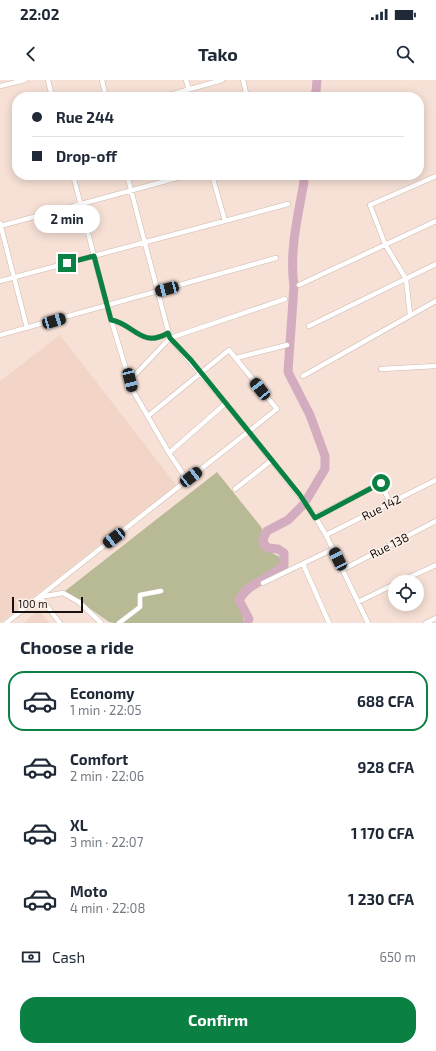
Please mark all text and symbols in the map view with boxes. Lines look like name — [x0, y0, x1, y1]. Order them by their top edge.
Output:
text: 22:02 — [20, 5, 59, 23]
icon: back — [20, 43, 42, 65]
text: Tako — [198, 43, 238, 65]
icon: search — [394, 43, 416, 65]
text: Rue 244 — [56, 108, 114, 126]
text: Drop-off — [56, 147, 117, 165]
callout: 2 min — [34, 205, 100, 233]
text: 2 min — [50, 211, 84, 227]
route end — [58, 254, 76, 272]
car — [154, 280, 180, 298]
car — [41, 312, 67, 330]
car — [121, 367, 139, 393]
car — [248, 376, 272, 402]
car — [178, 465, 204, 489]
route start — [372, 474, 390, 492]
street label: Rue 142 — [359, 491, 403, 523]
car — [101, 526, 127, 550]
street label: Rue 138 — [367, 529, 411, 561]
car — [327, 546, 349, 572]
map controls — [388, 575, 424, 611]
button: locate — [388, 575, 424, 611]
scale bar — [12, 595, 83, 614]
text: 100 m — [18, 597, 48, 610]
text: Choose a ride — [20, 636, 134, 658]
icon: car — [22, 683, 58, 719]
text: Economy — [70, 684, 135, 702]
text: 688 CFA — [357, 692, 414, 710]
text: 1 min · 22:05 — [70, 702, 142, 718]
icon: car — [22, 749, 58, 785]
text: Comfort — [70, 750, 128, 768]
text: 928 CFA — [358, 758, 414, 776]
text: 2 min · 22:06 — [70, 768, 144, 784]
icon: car — [22, 815, 58, 851]
text: XL — [70, 816, 88, 834]
text: 1 170 CFA — [351, 824, 414, 842]
text: 3 min · 22:07 — [70, 834, 143, 850]
icon: car — [22, 881, 58, 917]
text: Moto — [70, 882, 108, 900]
text: 1 230 CFA — [348, 890, 414, 908]
text: 4 min · 22:08 — [70, 900, 145, 916]
icon: cash — [20, 946, 42, 968]
text: Cash — [52, 948, 85, 966]
text: 650 m — [379, 949, 416, 965]
button: Confirm — [20, 997, 416, 1043]

